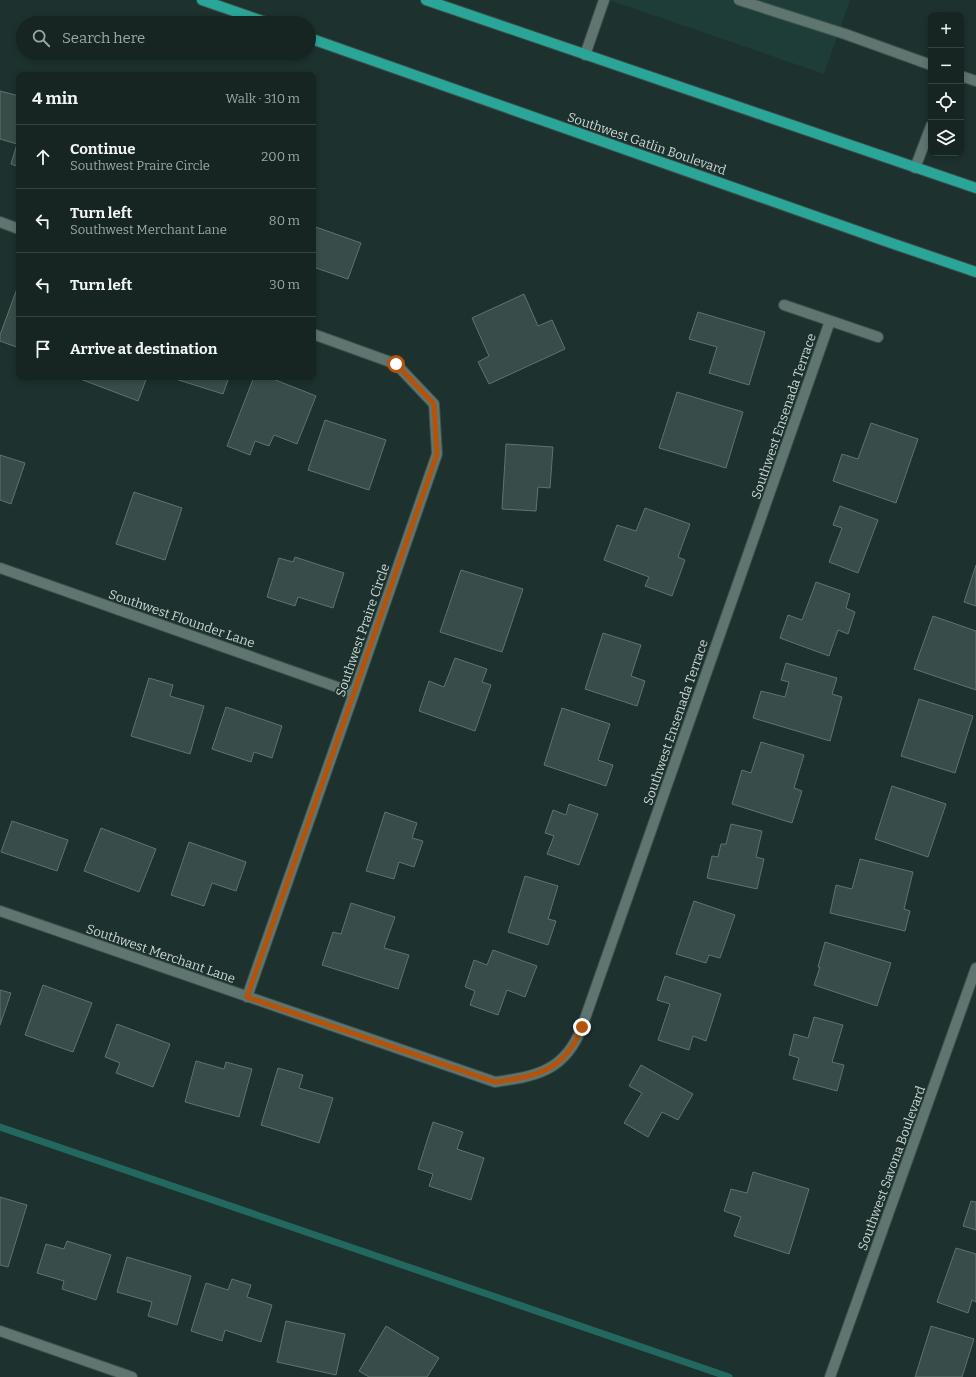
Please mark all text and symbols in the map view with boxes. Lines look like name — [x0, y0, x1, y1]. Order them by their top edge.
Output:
map controls — [928, 12, 964, 156]
button: + — [928, 12, 964, 48]
search box — [16, 16, 316, 60]
icon: search — [30, 27, 52, 49]
text: Search here — [62, 29, 145, 47]
button: − — [928, 48, 964, 84]
button: locate — [928, 84, 964, 120]
text: 4 min — [32, 88, 78, 109]
text: Walk · 310 m — [226, 91, 300, 106]
street label: Southwest Gatlin Boulevard — [565, 109, 729, 178]
button: layers — [928, 120, 964, 156]
text: Continue — [70, 140, 136, 158]
icon: ahead — [32, 146, 54, 168]
text: 200 m — [261, 149, 300, 164]
text: Southwest Praire Circle — [70, 158, 210, 173]
text: Turn left — [70, 204, 132, 222]
icon: left — [32, 210, 54, 232]
text: 80 m — [269, 213, 300, 228]
text: Southwest Merchant Lane — [70, 222, 227, 237]
icon: left — [32, 274, 54, 296]
text: Turn left — [70, 276, 132, 294]
text: 30 m — [269, 277, 300, 292]
street label: Southwest Ensenada Terrace — [748, 331, 819, 501]
icon: arrive — [32, 338, 54, 360]
text: Arrive at destination — [70, 340, 217, 358]
route start — [387, 355, 405, 373]
street label: Southwest Praire Circle — [333, 562, 392, 699]
street label: Southwest Flounder Lane — [107, 586, 257, 651]
street label: Southwest Ensenada Terrace — [640, 637, 711, 807]
street label: Southwest Merchant Lane — [84, 921, 237, 986]
route end — [573, 1018, 591, 1036]
street label: Southwest Savona Boulevard — [855, 1084, 928, 1252]

